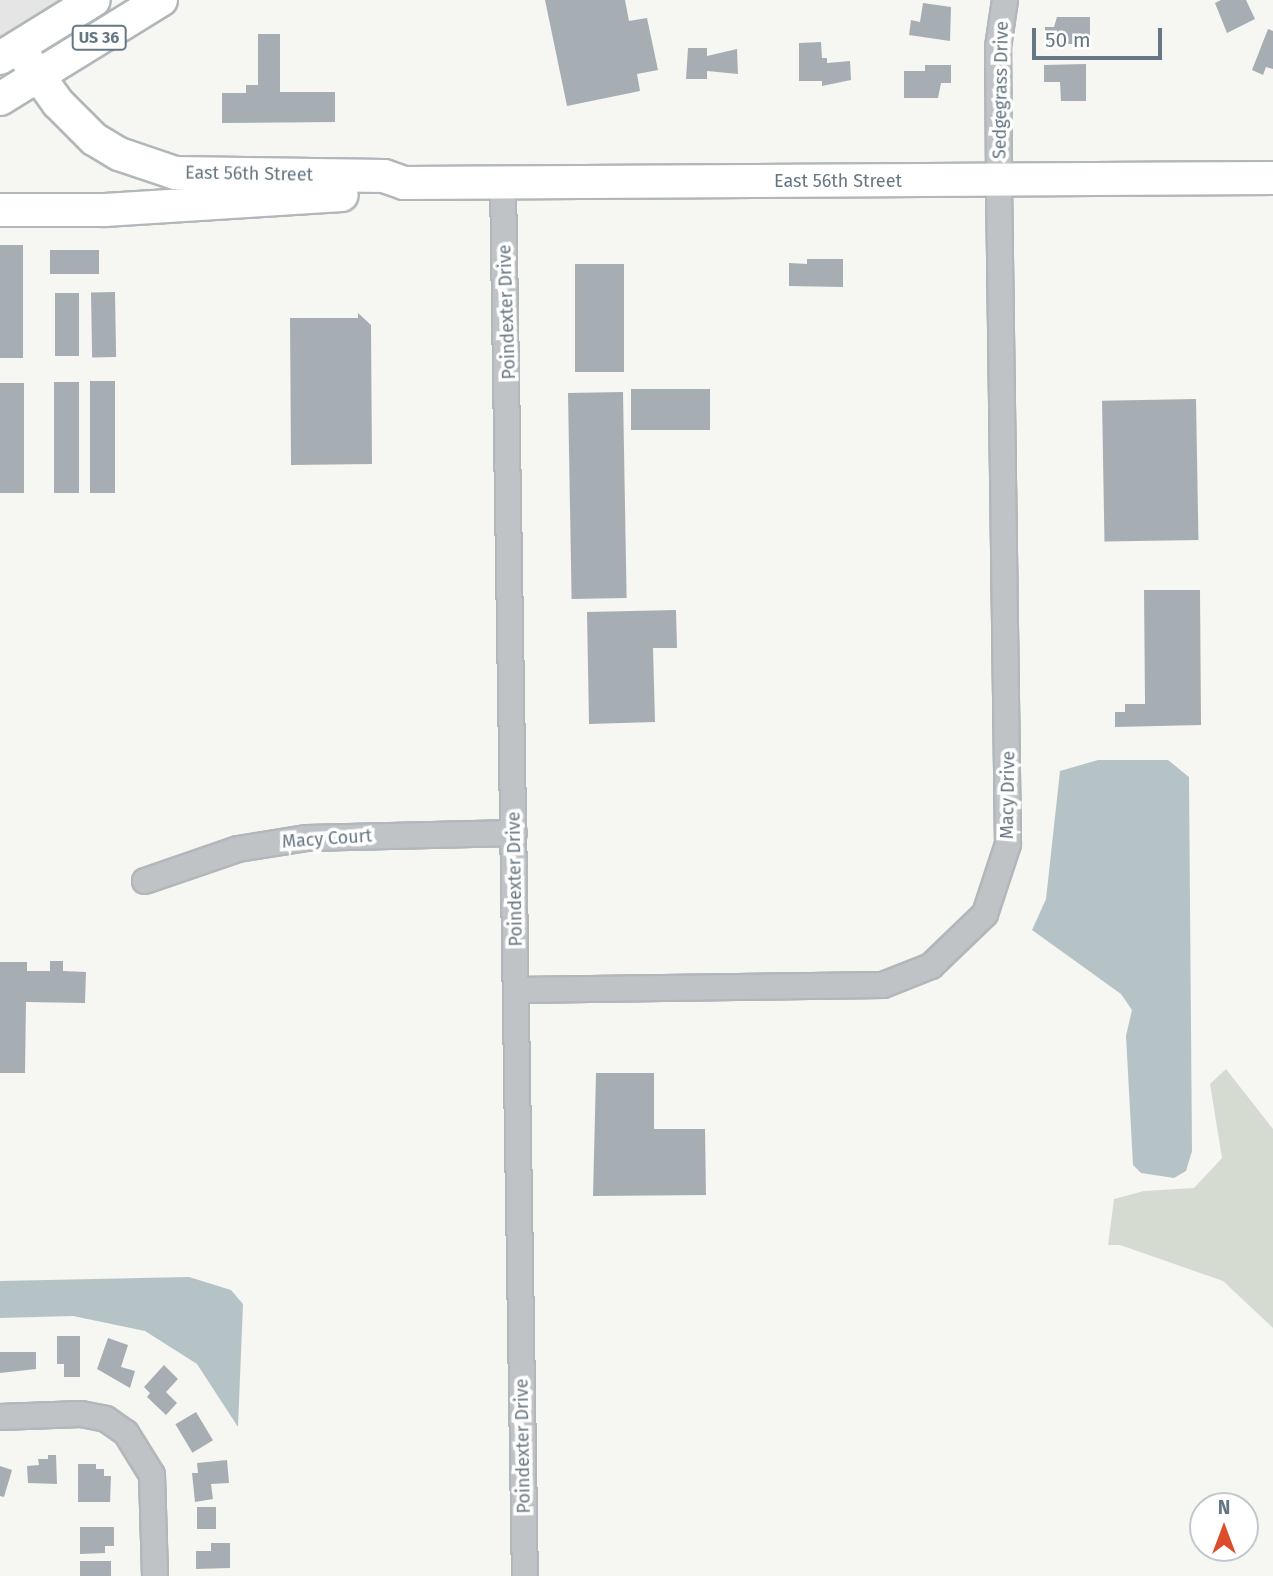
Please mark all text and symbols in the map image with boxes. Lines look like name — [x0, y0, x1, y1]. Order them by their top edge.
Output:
scale bar — [1035, 14, 1164, 58]
street label: Sedgegrass Drive — [989, 21, 1013, 159]
road number: US 36 — [71, 26, 127, 50]
text: 50 m — [1045, 27, 1091, 53]
street label: East 56th Street — [185, 162, 313, 186]
street label: East 56th Street — [774, 170, 902, 192]
street label: Poindexter Drive — [494, 244, 520, 380]
street label: Macy Drive — [996, 751, 1020, 839]
street label: Poindexter Drive — [503, 811, 527, 947]
street label: Macy Court — [281, 825, 373, 853]
street label: Poindexter Drive — [511, 1378, 535, 1514]
north arrow — [1189, 1492, 1259, 1562]
text: N — [1218, 1496, 1230, 1519]

